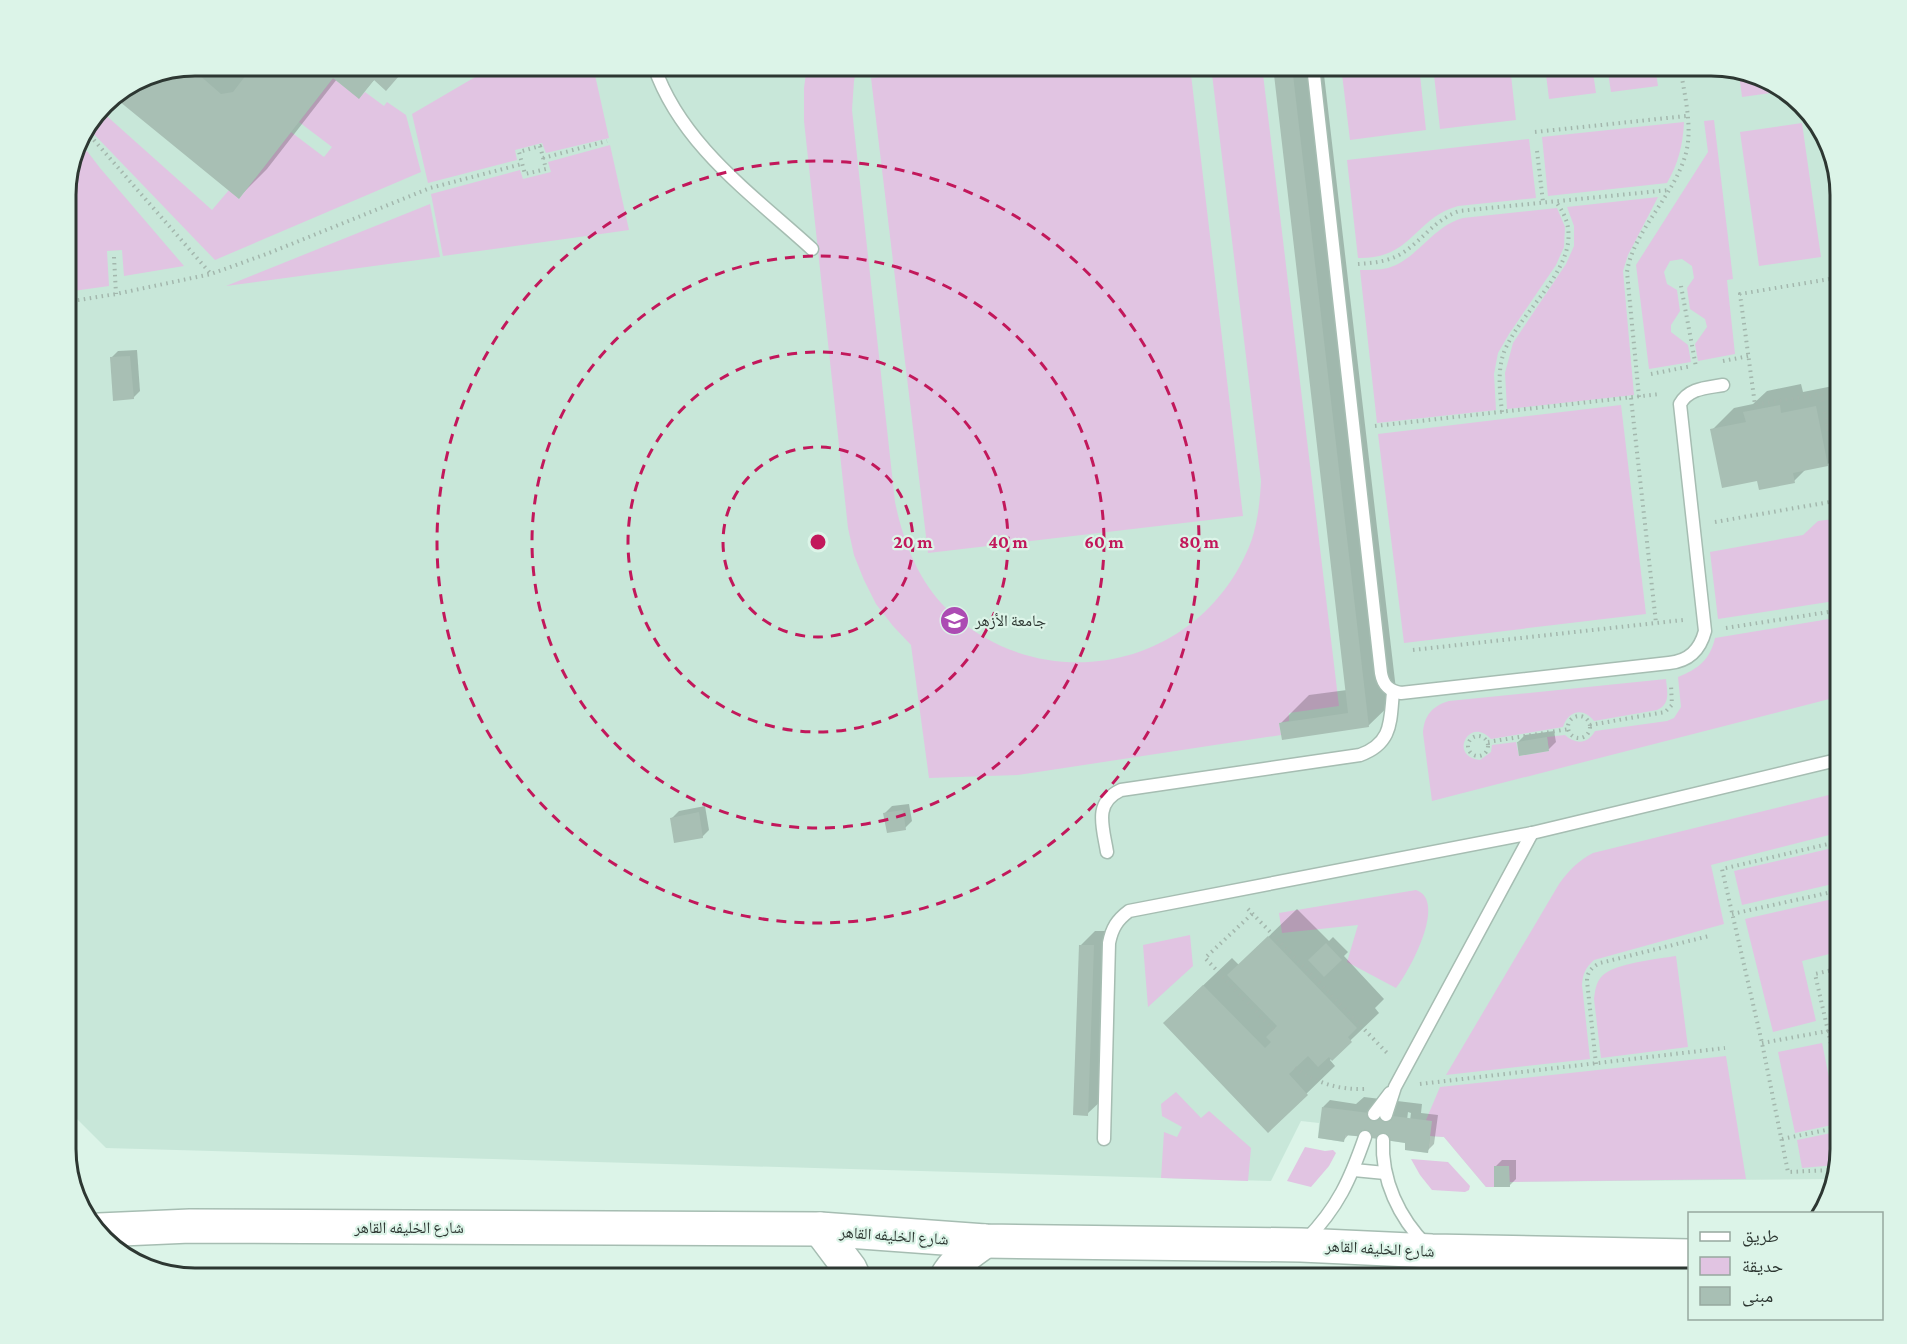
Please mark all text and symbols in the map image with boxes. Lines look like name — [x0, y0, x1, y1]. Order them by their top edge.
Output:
centre of rings — [808, 532, 828, 552]
text: 20 m — [894, 532, 933, 552]
text: 40 m — [988, 532, 1028, 552]
text: 60 m — [1084, 532, 1124, 552]
text: 80 m — [1179, 532, 1220, 552]
school or university icon: جامعة الأزهر — [938, 604, 970, 636]
place label: جامعة الأزهر — [974, 612, 1046, 630]
legend — [1688, 1212, 1883, 1320]
street label: شارع الخليفه القاهر — [353, 1219, 464, 1238]
street label: شارع الخليفه القاهر — [838, 1223, 949, 1250]
text: طريق — [1742, 1226, 1779, 1247]
street label: شارع الخليفه القاهر — [1324, 1237, 1435, 1262]
text: حديقة — [1742, 1256, 1783, 1276]
text: مبنى — [1742, 1286, 1773, 1307]

